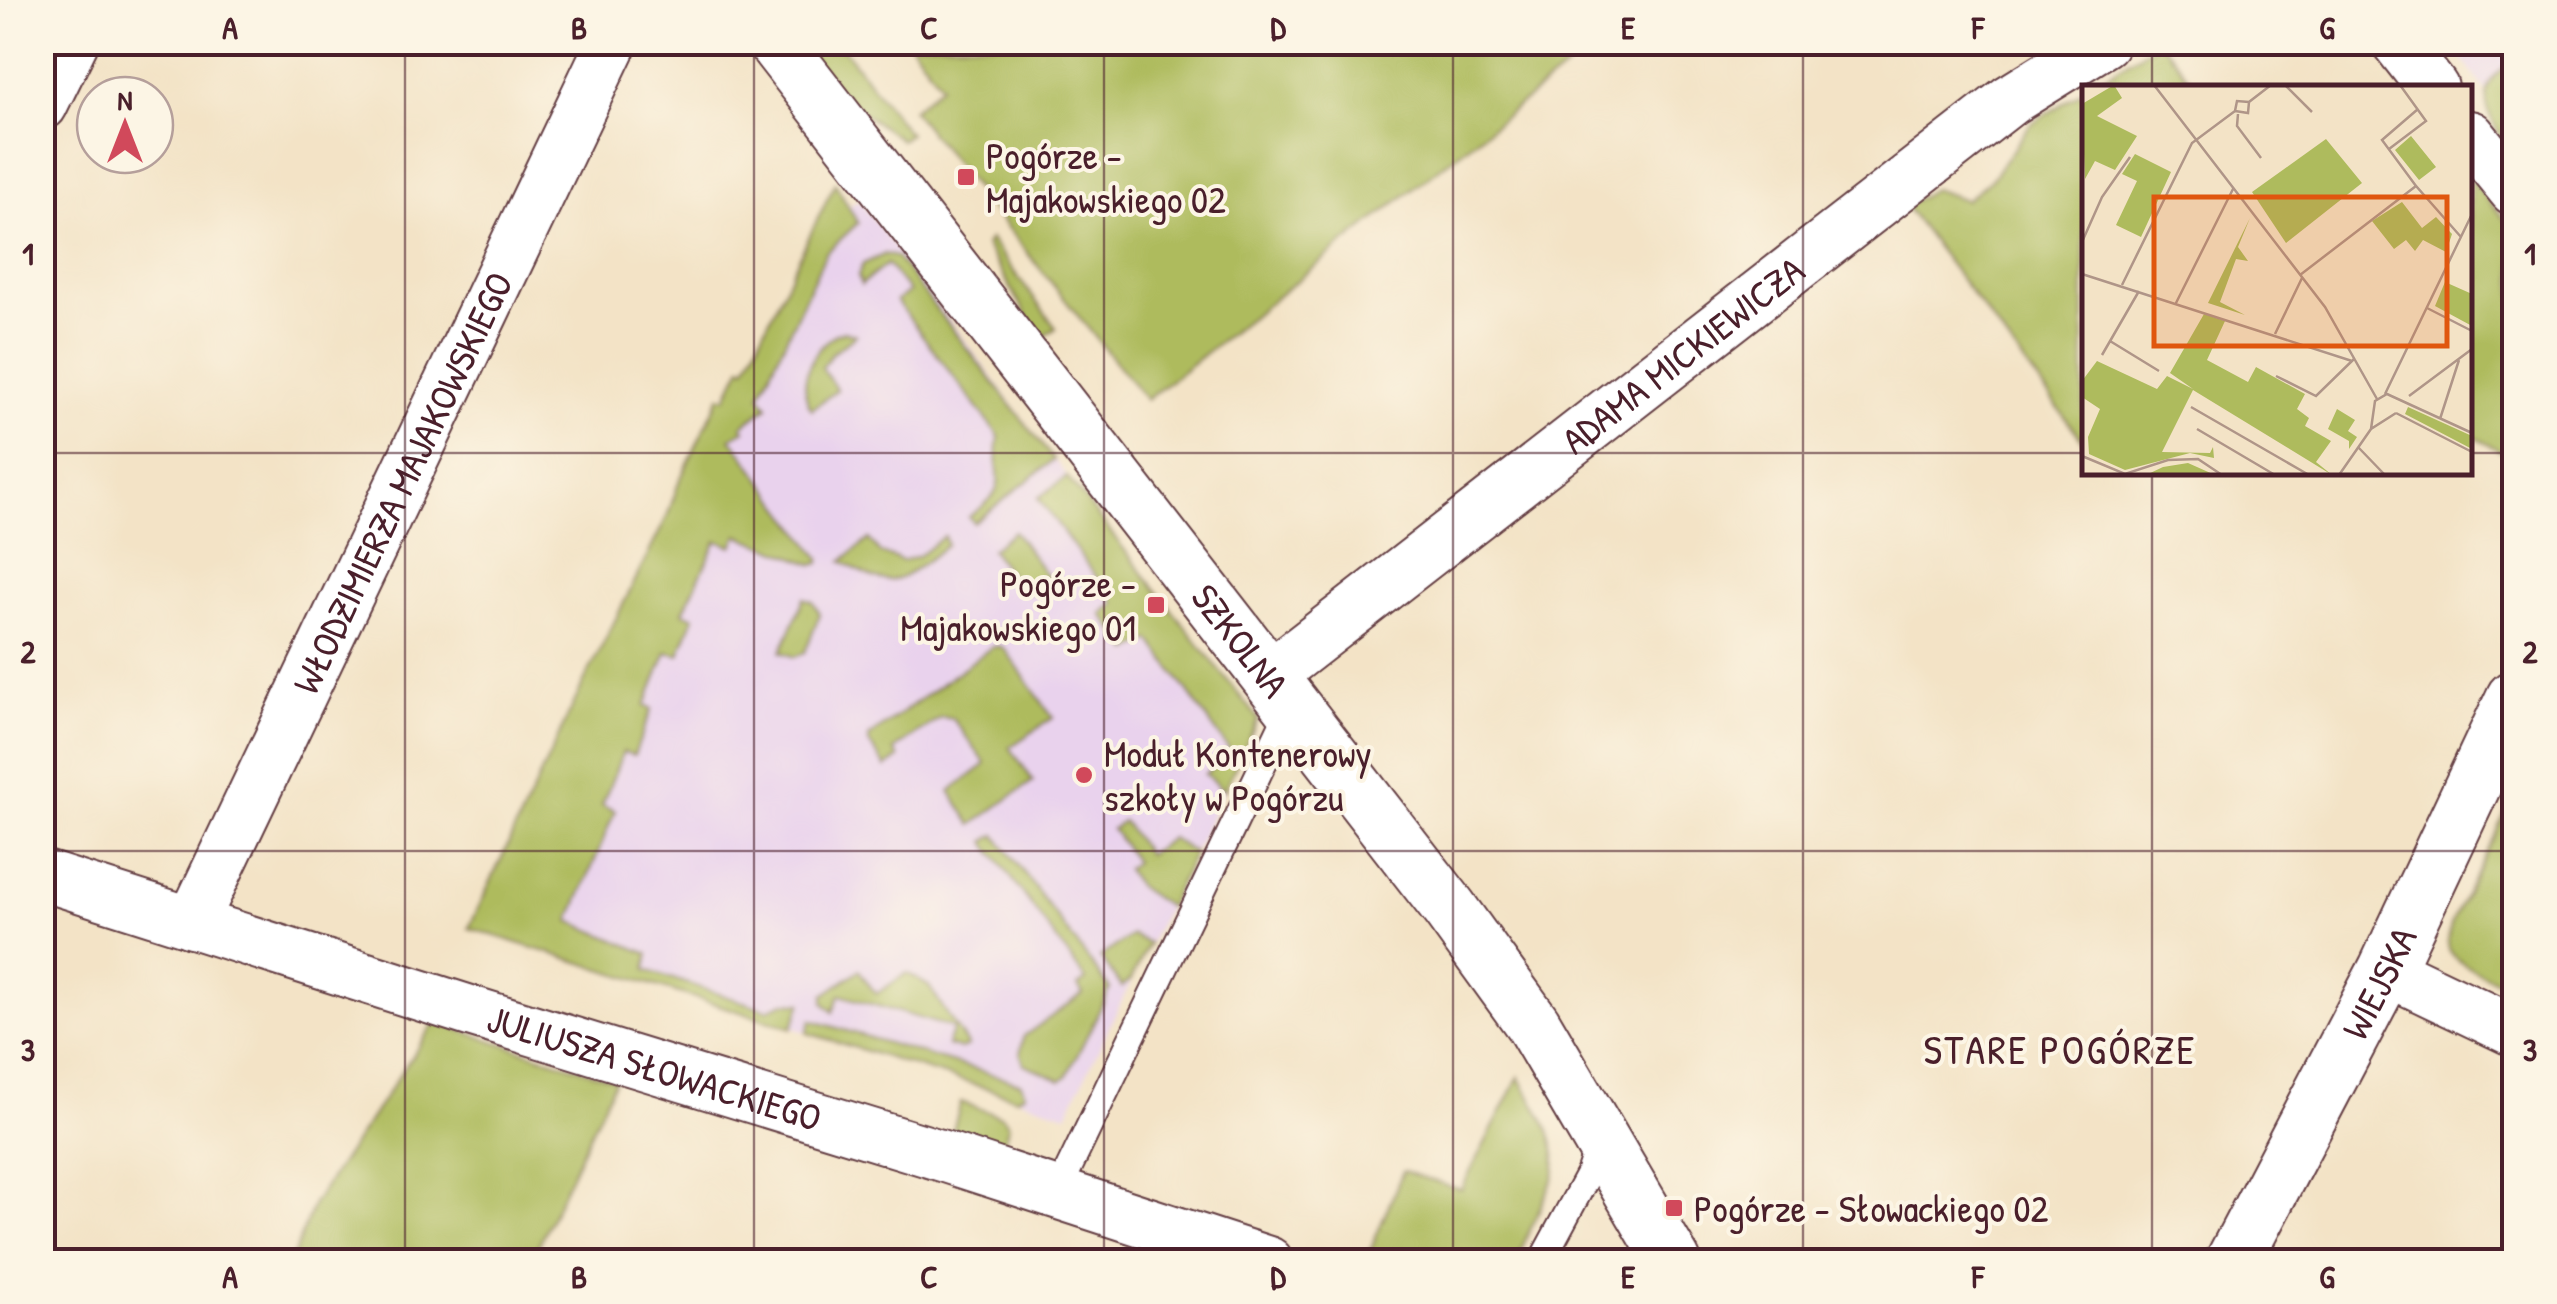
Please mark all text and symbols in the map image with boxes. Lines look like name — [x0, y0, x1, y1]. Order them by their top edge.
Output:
text: A — [222, 6, 238, 49]
text: B — [571, 6, 587, 49]
text: C — [920, 6, 938, 49]
text: D — [1270, 6, 1286, 49]
text: E — [1621, 6, 1636, 49]
text: F — [1971, 6, 1986, 49]
text: G — [2319, 6, 2335, 49]
north arrow — [75, 75, 175, 175]
text: N — [118, 81, 133, 119]
inset map — [2082, 85, 2472, 475]
place label: Pogórze - Majakowskiego 02 — [986, 129, 1226, 225]
marker: Pogórze - Majakowskiego 02 — [955, 166, 977, 188]
text: 1 — [22, 232, 34, 275]
text: 1 — [2524, 232, 2536, 275]
street label: ADAMA MICKIEWICZA — [1550, 244, 1814, 466]
street label: WŁODZIMIERZA MAJAKOWSKIEGO — [279, 263, 525, 702]
place label: Pogórze - Majakowskiego 01 — [900, 557, 1136, 653]
street label: SZKOLNA — [1180, 573, 1301, 708]
marker: Pogórze - Majakowskiego 01 — [1145, 594, 1167, 616]
text: 2 — [21, 630, 37, 673]
text: 2 — [2523, 630, 2539, 673]
place label: Moduł Kontenerowy szkoły w Pogórzu — [1104, 727, 1372, 823]
marker: Moduł Kontenerowy szkoły w Pogórzu — [1073, 764, 1095, 786]
street label: WIEJSKA — [2329, 918, 2429, 1048]
street label: JULIUSZA SŁOWACKIEGO — [481, 992, 828, 1143]
district label: STARE POGÓRZE — [1923, 1022, 2197, 1076]
text: 3 — [21, 1028, 35, 1071]
text: 3 — [2523, 1028, 2537, 1071]
place label: Pogórze - Słowackiego 02 — [1694, 1182, 2048, 1234]
marker: Pogórze - Słowackiego 02 — [1663, 1197, 1685, 1219]
text: A — [222, 1255, 238, 1298]
text: B — [571, 1255, 587, 1298]
text: C — [920, 1255, 938, 1298]
text: D — [1270, 1255, 1286, 1298]
text: E — [1621, 1255, 1636, 1298]
text: F — [1971, 1255, 1986, 1298]
text: G — [2319, 1255, 2335, 1298]

